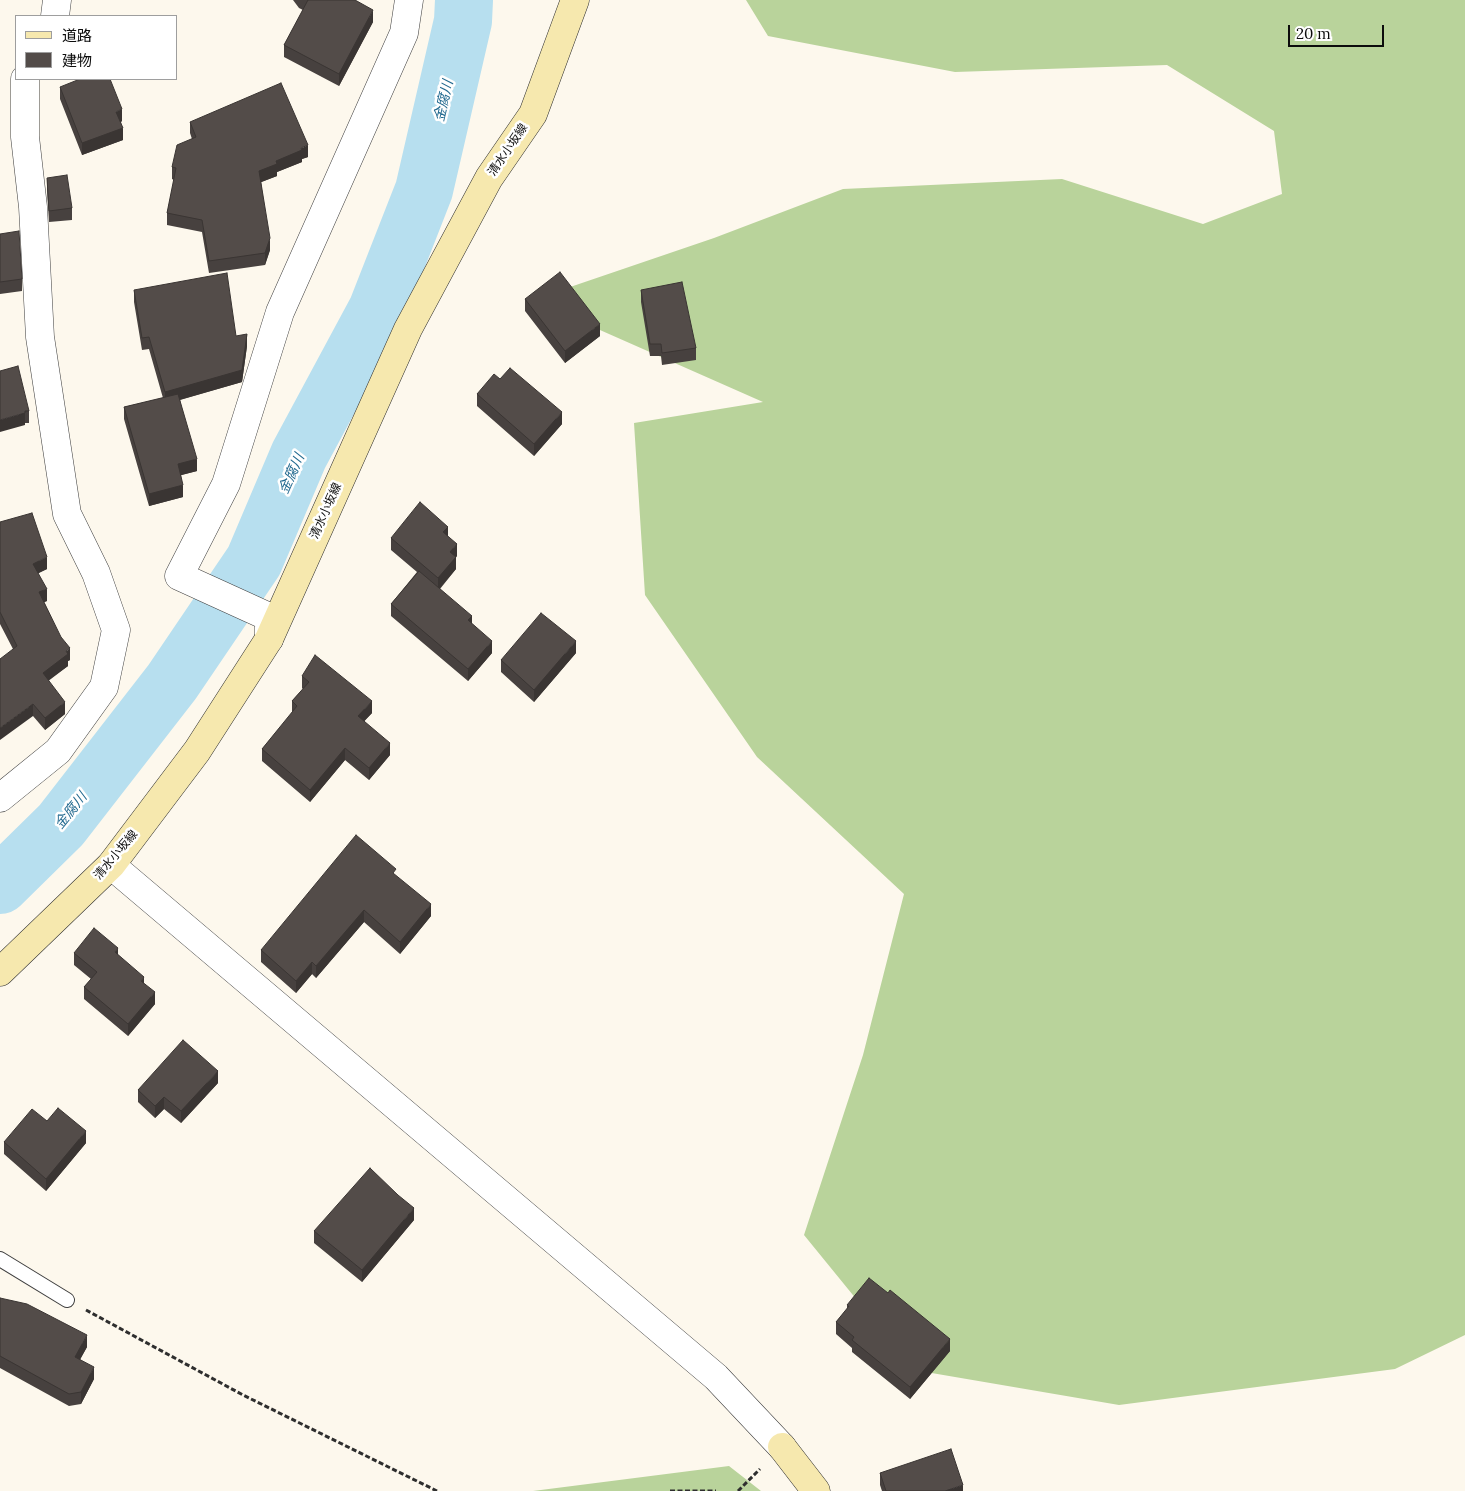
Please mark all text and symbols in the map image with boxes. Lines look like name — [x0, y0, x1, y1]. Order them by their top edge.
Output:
legend — [15, 15, 178, 80]
scale bar — [1290, 15, 1386, 47]
text: 20 m — [1296, 24, 1331, 43]
text: 道路 — [62, 26, 92, 45]
text: 建物 — [62, 51, 92, 70]
water label: 金腐川 — [431, 79, 457, 123]
street label: 清水小坂線 — [485, 121, 531, 179]
water label: 金腐川 — [276, 451, 308, 497]
street label: 清水小坂線 — [307, 481, 345, 541]
water label: 金腐川 — [51, 789, 91, 833]
street label: 清水小坂線 — [91, 827, 141, 883]

